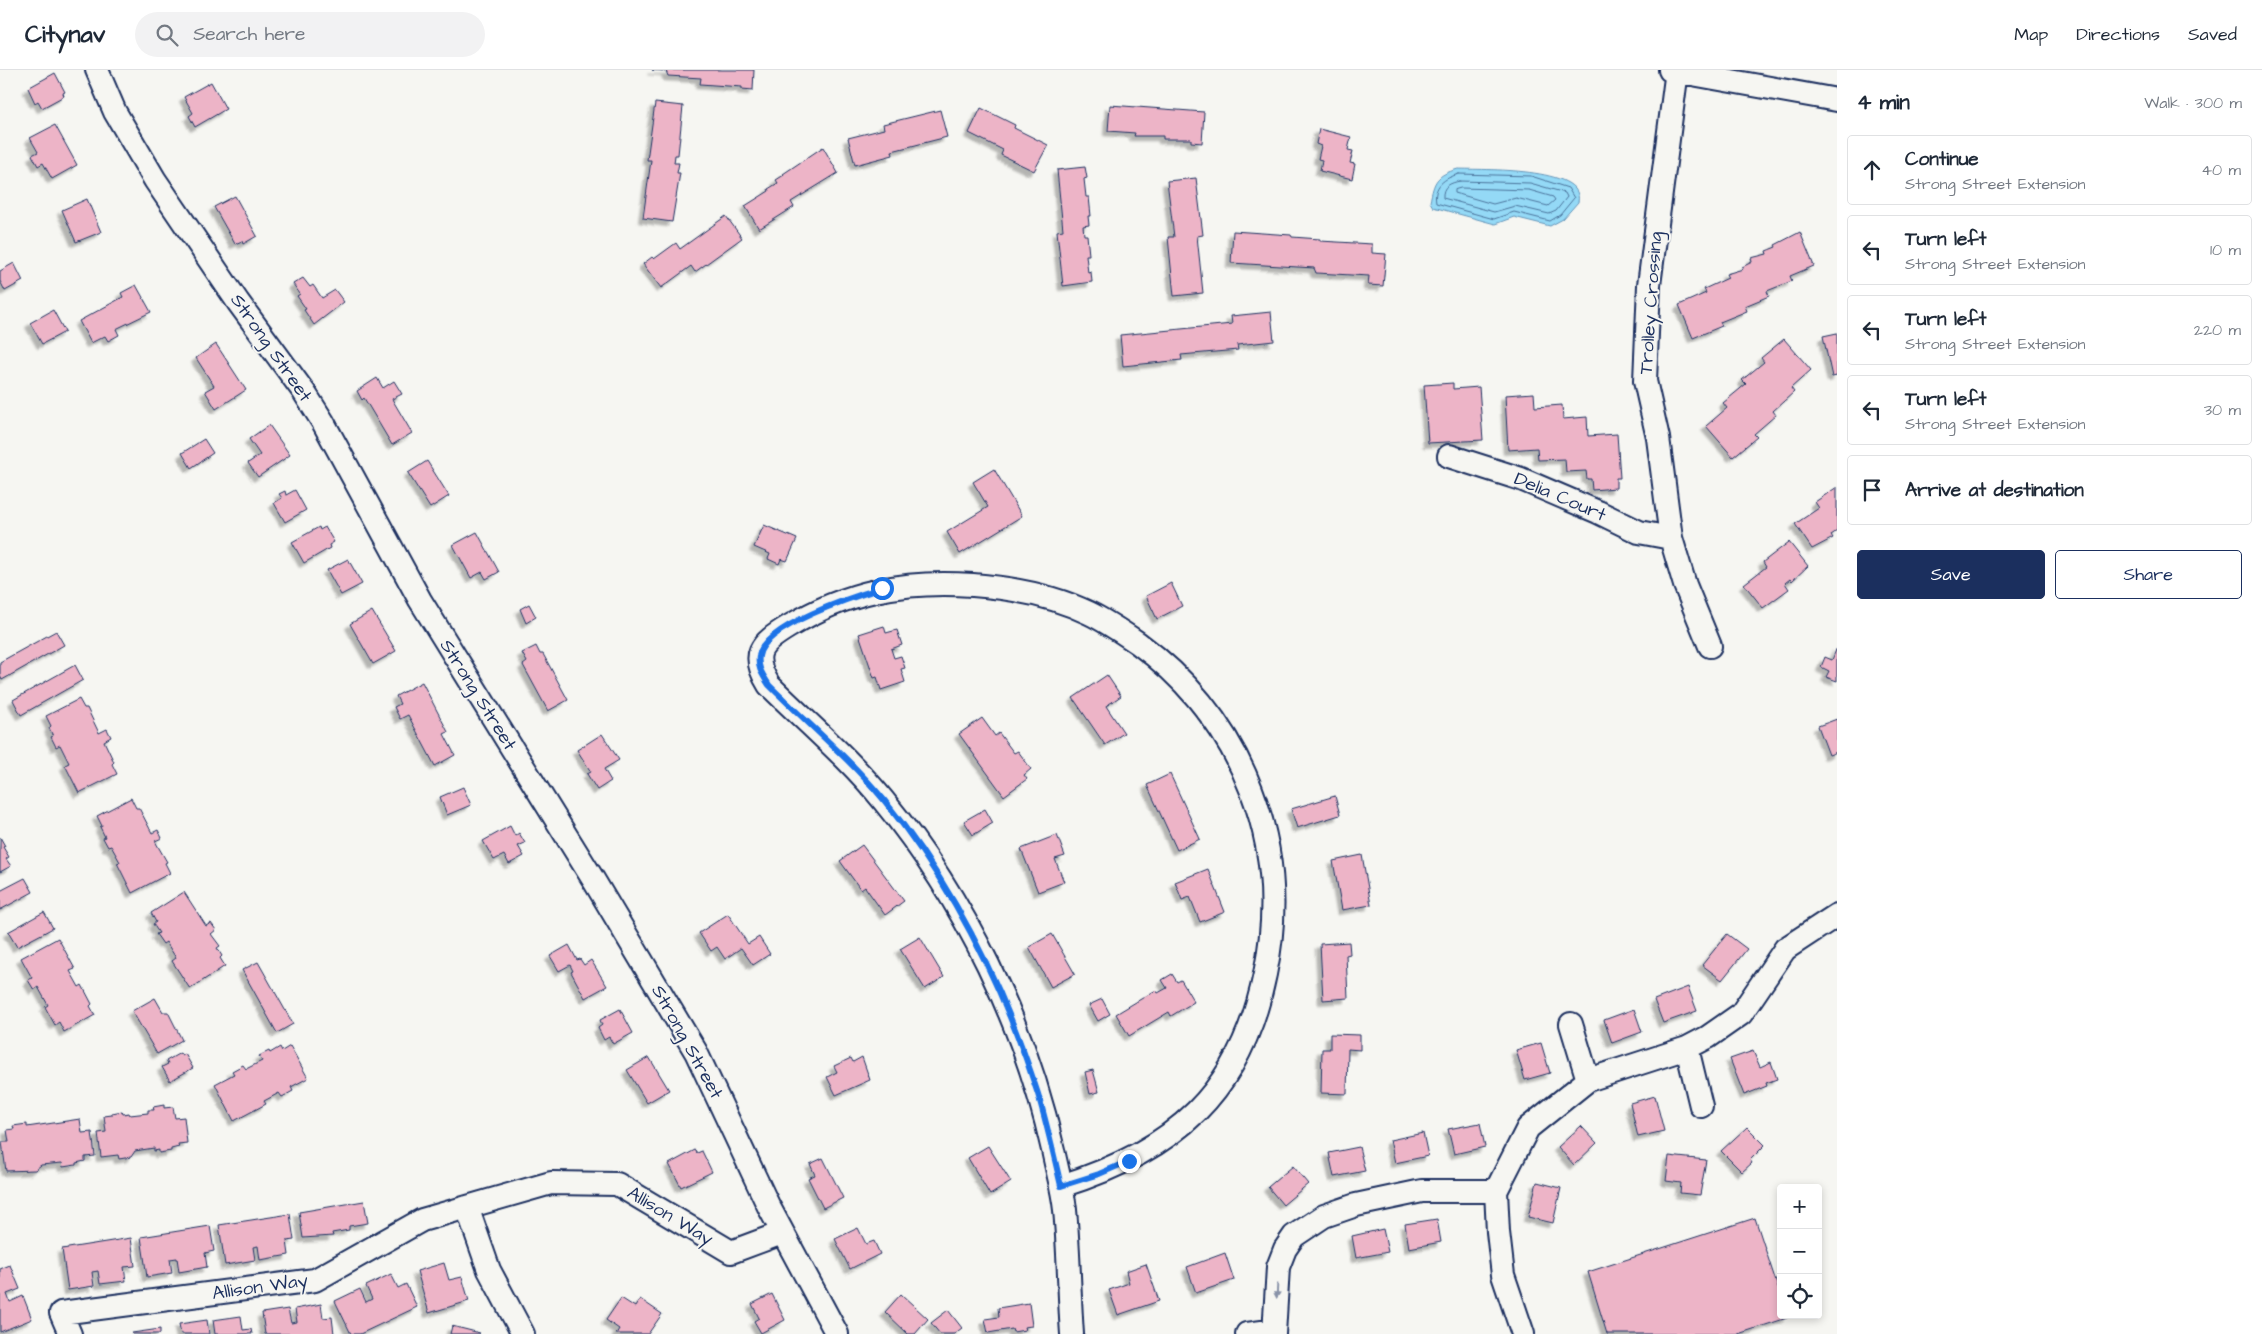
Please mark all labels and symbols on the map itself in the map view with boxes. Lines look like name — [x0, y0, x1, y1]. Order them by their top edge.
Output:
street label: Trolley Crossing — [1633, 230, 1670, 375]
street label: Strong Street — [223, 288, 319, 408]
street label: Delia Court — [1510, 465, 1611, 529]
route start — [871, 577, 894, 600]
street label: Strong Street — [432, 634, 523, 757]
street label: Strong Street — [644, 980, 730, 1105]
route end — [1118, 1150, 1141, 1173]
street label: Allison Way — [621, 1180, 719, 1254]
street label: Allison Way — [210, 1267, 310, 1308]
one-way arrow — [1272, 1283, 1280, 1299]

